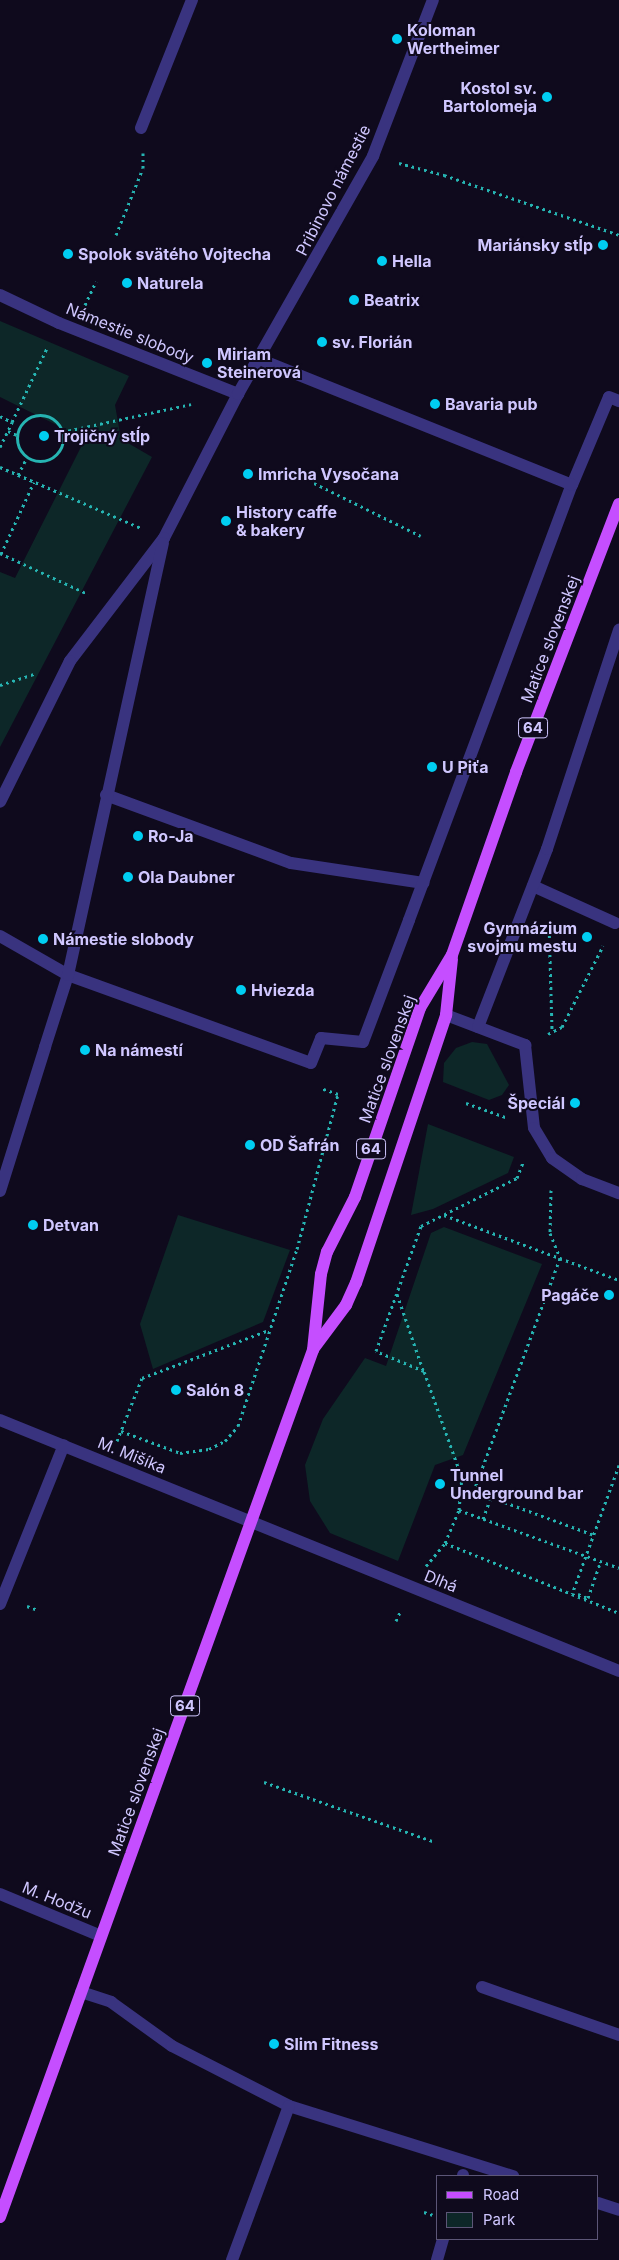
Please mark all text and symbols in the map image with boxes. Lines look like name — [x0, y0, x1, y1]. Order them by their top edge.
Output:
place label: Koloman Wertheimer — [407, 20, 500, 58]
marker: Koloman Wertheimer — [391, 33, 403, 45]
place label: Kostol sv. Bartolomeja — [443, 78, 537, 116]
marker: Kostol sv. Bartolomeja — [541, 91, 553, 103]
street label: Pribinovo námestie — [292, 121, 374, 259]
place label: Mariánsky stĺp — [478, 235, 593, 255]
marker: Mariánsky stĺp — [597, 239, 609, 251]
place label: Spolok svätého Vojtecha — [78, 244, 271, 264]
marker: Spolok svätého Vojtecha — [62, 248, 74, 260]
place label: Hella — [392, 251, 431, 271]
marker: Hella — [376, 255, 388, 267]
place label: Naturela — [137, 273, 204, 293]
marker: Naturela — [121, 277, 133, 289]
place label: Beatrix — [364, 290, 420, 310]
marker: Beatrix — [348, 294, 360, 306]
street label: Námestie slobody — [63, 299, 197, 367]
place label: sv. Florián — [332, 332, 413, 352]
marker: sv. Florián — [316, 336, 328, 348]
place label: Miriam Steinerová — [217, 344, 301, 382]
marker: Miriam Steinerová — [201, 357, 213, 369]
place label: Bavaria pub — [445, 394, 538, 414]
marker: Bavaria pub — [429, 398, 441, 410]
place label: Trojičný stĺp — [54, 426, 150, 446]
marker: Trojičný stĺp — [38, 430, 50, 442]
place label: Imricha Vysočana — [258, 464, 399, 484]
marker: Imricha Vysočana — [242, 468, 254, 480]
place label: History caffe & bakery — [236, 502, 337, 540]
marker: History caffe & bakery — [220, 515, 232, 527]
street label: Matice slovenskej — [517, 573, 583, 705]
road number: 64 — [518, 716, 548, 740]
place label: U Piťa — [442, 757, 489, 777]
marker: U Piťa — [426, 761, 438, 773]
place label: Ro-Ja — [148, 826, 194, 846]
marker: Ro-Ja — [132, 830, 144, 842]
place label: Ola Daubner — [138, 867, 235, 887]
marker: Ola Daubner — [122, 871, 134, 883]
place label: Gymnázium svojmu mestu — [467, 918, 577, 956]
place label: Námestie slobody — [53, 929, 194, 949]
marker: Gymnázium svojmu mestu — [581, 931, 593, 943]
marker: Námestie slobody — [37, 933, 49, 945]
place label: Hviezda — [251, 980, 314, 1000]
marker: Hviezda — [235, 984, 247, 996]
street label: Matice slovenskej — [355, 992, 419, 1126]
place label: Na námestí — [95, 1040, 183, 1060]
marker: Na námestí — [79, 1044, 91, 1056]
place label: Špeciál — [508, 1093, 565, 1113]
marker: Špeciál — [569, 1097, 581, 1109]
place label: OD Šafrán — [260, 1135, 339, 1155]
road number: 64 — [356, 1136, 386, 1162]
marker: OD Šafrán — [244, 1139, 256, 1151]
place label: Detvan — [43, 1215, 99, 1235]
marker: Detvan — [27, 1219, 39, 1231]
place label: Pagáče — [541, 1285, 599, 1305]
marker: Pagáče — [603, 1289, 615, 1301]
place label: Salón 8 — [186, 1380, 244, 1400]
marker: Salón 8 — [170, 1384, 182, 1396]
street label: M. Mišíka — [95, 1433, 169, 1477]
place label: Tunnel Underground bar — [450, 1465, 583, 1503]
marker: Tunnel Underground bar — [434, 1478, 446, 1490]
street label: Dlhá — [422, 1566, 460, 1596]
road number: 64 — [170, 1694, 200, 1718]
street label: Matice slovenskej — [104, 1725, 168, 1859]
street label: M. Hodžu — [19, 1877, 95, 1923]
place label: Slim Fitness — [284, 2034, 379, 2054]
marker: Slim Fitness — [268, 2038, 280, 2050]
legend — [436, 2175, 599, 2240]
text: Road — [483, 2185, 519, 2204]
text: Park — [483, 2210, 515, 2229]

